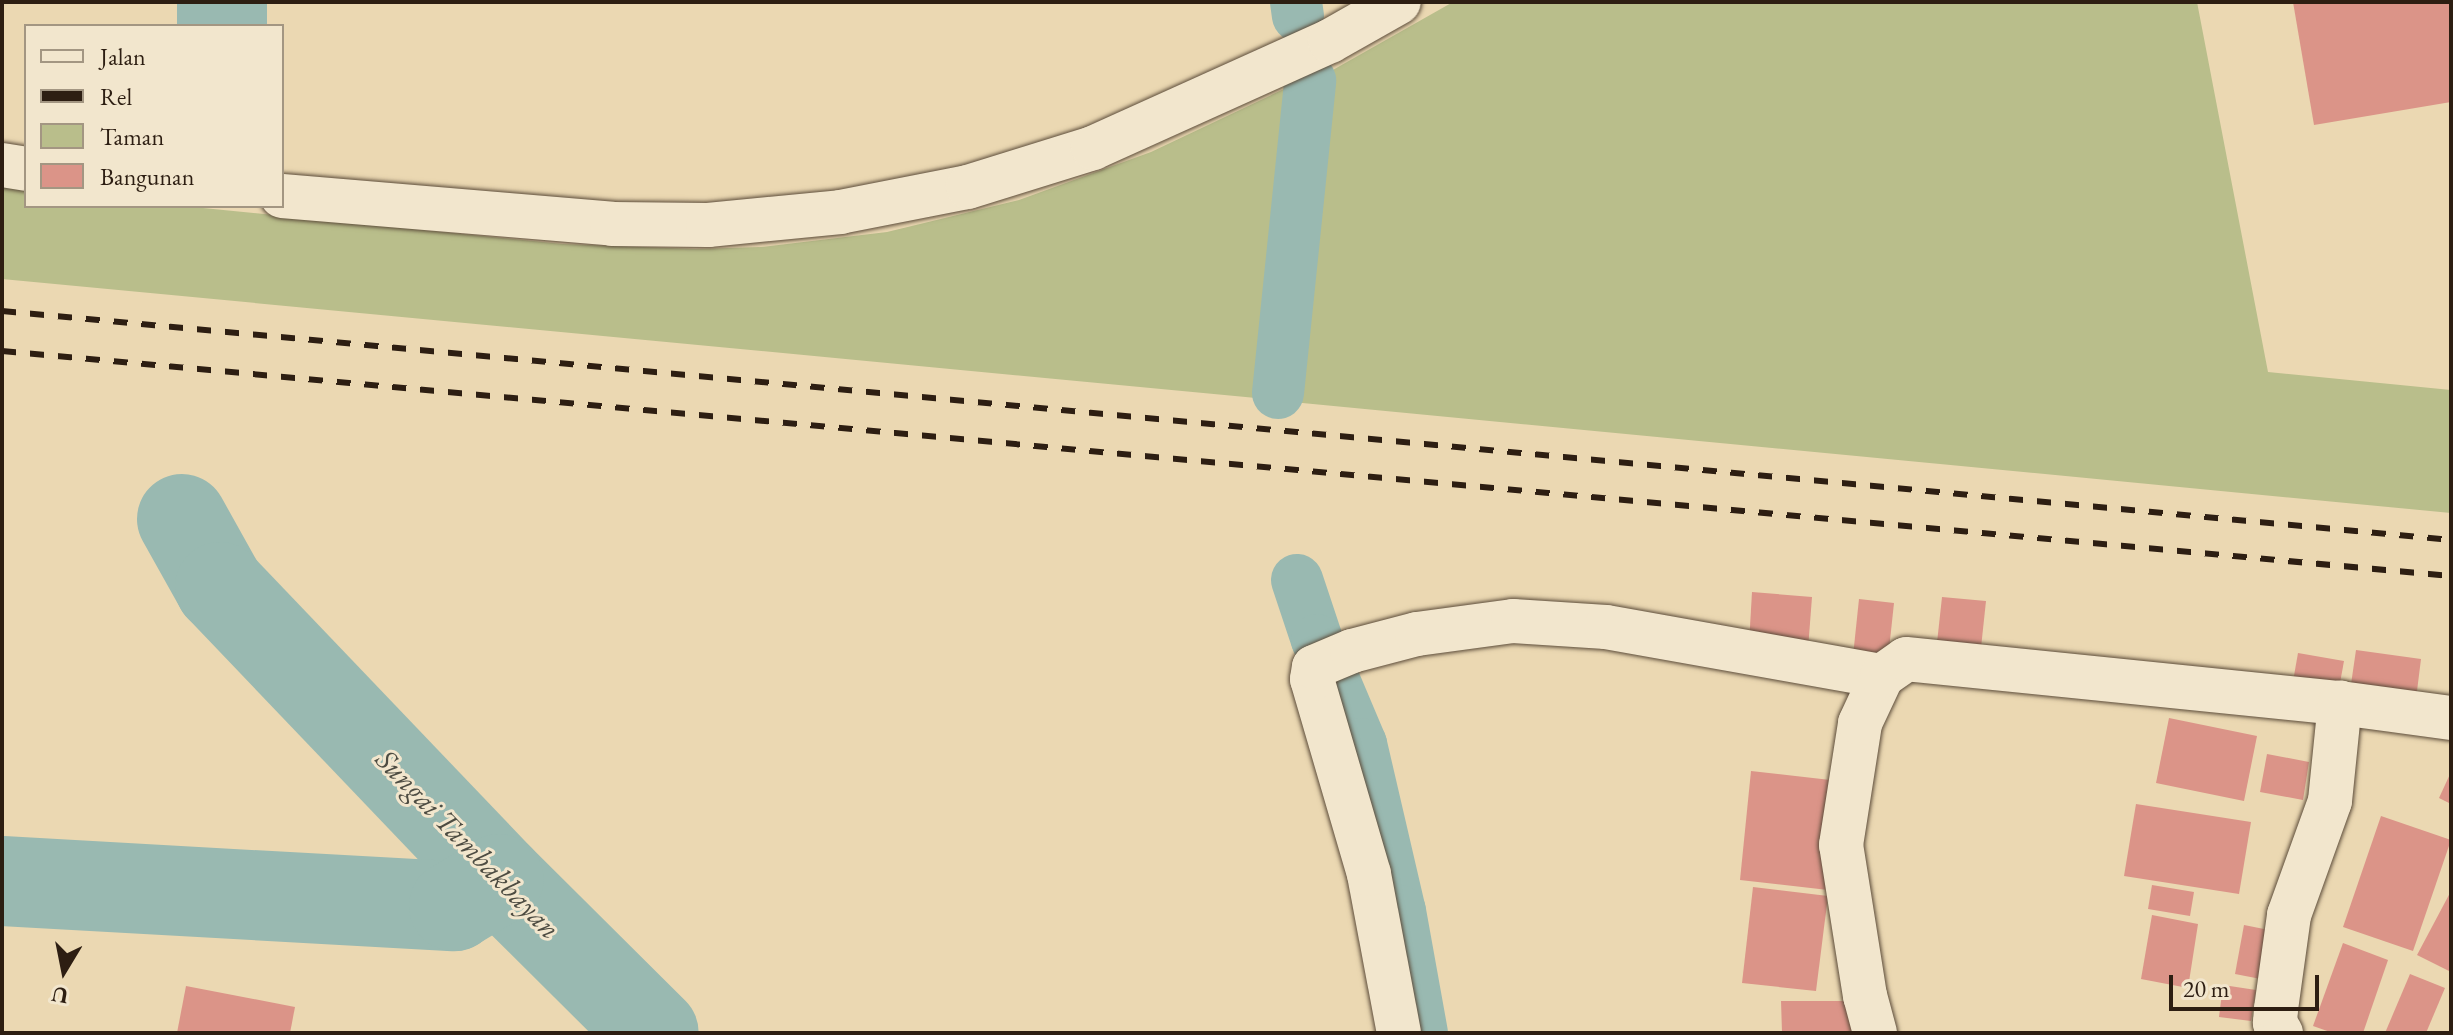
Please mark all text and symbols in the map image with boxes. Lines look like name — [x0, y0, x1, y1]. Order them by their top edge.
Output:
legend — [24, 24, 284, 208]
text: Jalan — [100, 41, 146, 72]
text: Rel — [100, 81, 132, 112]
text: Taman — [100, 121, 164, 152]
text: Bangunan — [100, 161, 194, 192]
water label: Sungai Tambakbayan — [368, 742, 568, 946]
north arrow — [24, 931, 104, 1011]
scale bar — [2173, 959, 2323, 1009]
text: 20 m — [2183, 973, 2230, 1004]
text: U — [49, 979, 70, 1011]

